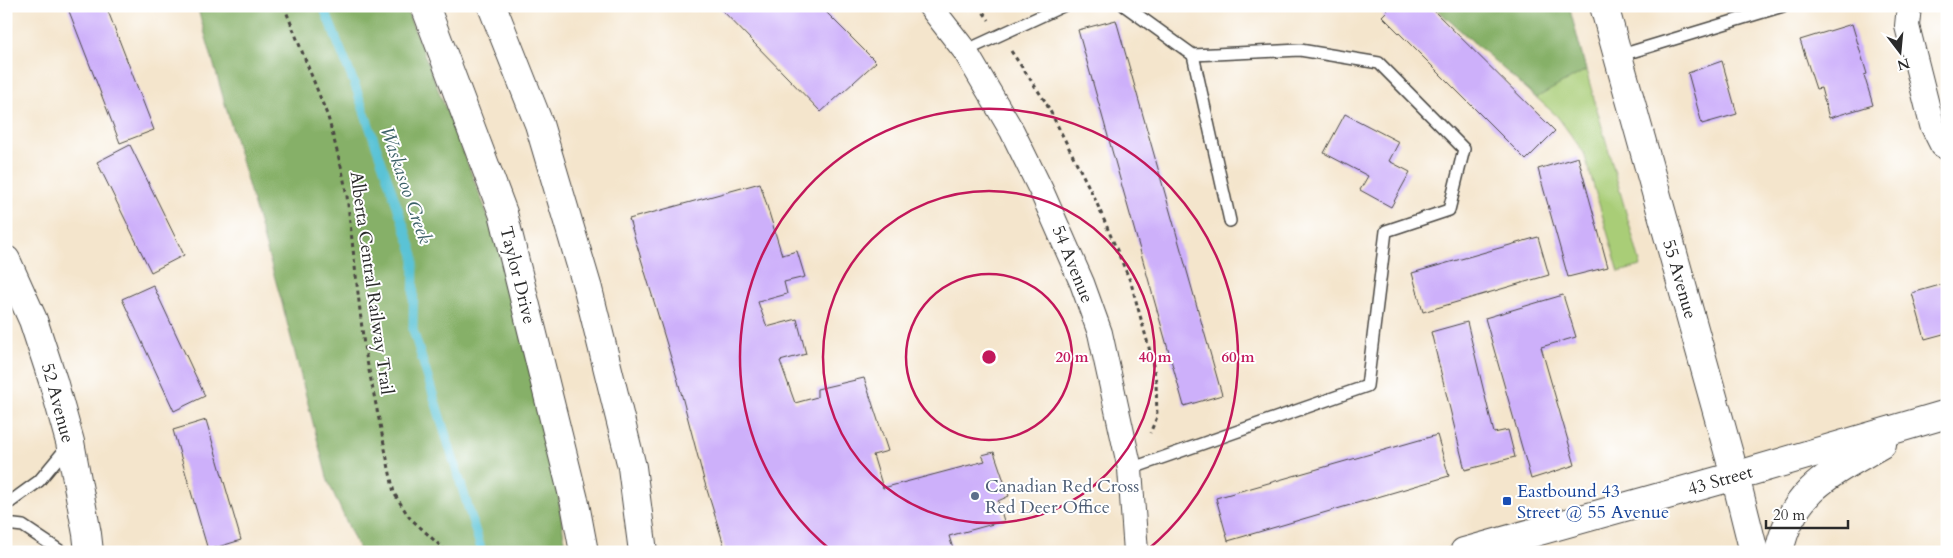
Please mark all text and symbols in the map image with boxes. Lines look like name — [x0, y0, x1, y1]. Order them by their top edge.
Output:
north arrow — [1876, 28, 1926, 78]
text: N — [1895, 53, 1912, 75]
water label: Waskasoo Creek — [374, 123, 438, 248]
street label: Alberta Central Railway Trail — [343, 170, 400, 397]
street label: 54 Avenue — [1046, 222, 1099, 307]
street label: Taylor Drive — [493, 224, 542, 327]
street label: 55 Avenue — [1656, 236, 1703, 322]
text: 20 m — [1055, 347, 1089, 367]
text: 40 m — [1138, 347, 1172, 367]
text: 60 m — [1221, 347, 1255, 367]
centre of rings — [980, 348, 998, 366]
street label: 52 Avenue — [35, 360, 80, 446]
street label: 43 Street — [1685, 459, 1756, 502]
place label: Canadian Red Cross Red Deer Office — [985, 474, 1139, 520]
place label: Eastbound 43 Street @ 55 Avenue — [1517, 479, 1669, 525]
marker: Canadian Red Cross Red Deer Office — [969, 490, 981, 502]
marker: Eastbound 43 Street @ 55 Avenue — [1501, 495, 1513, 507]
scale bar — [1766, 498, 1848, 530]
text: 20 m — [1773, 505, 1805, 525]

